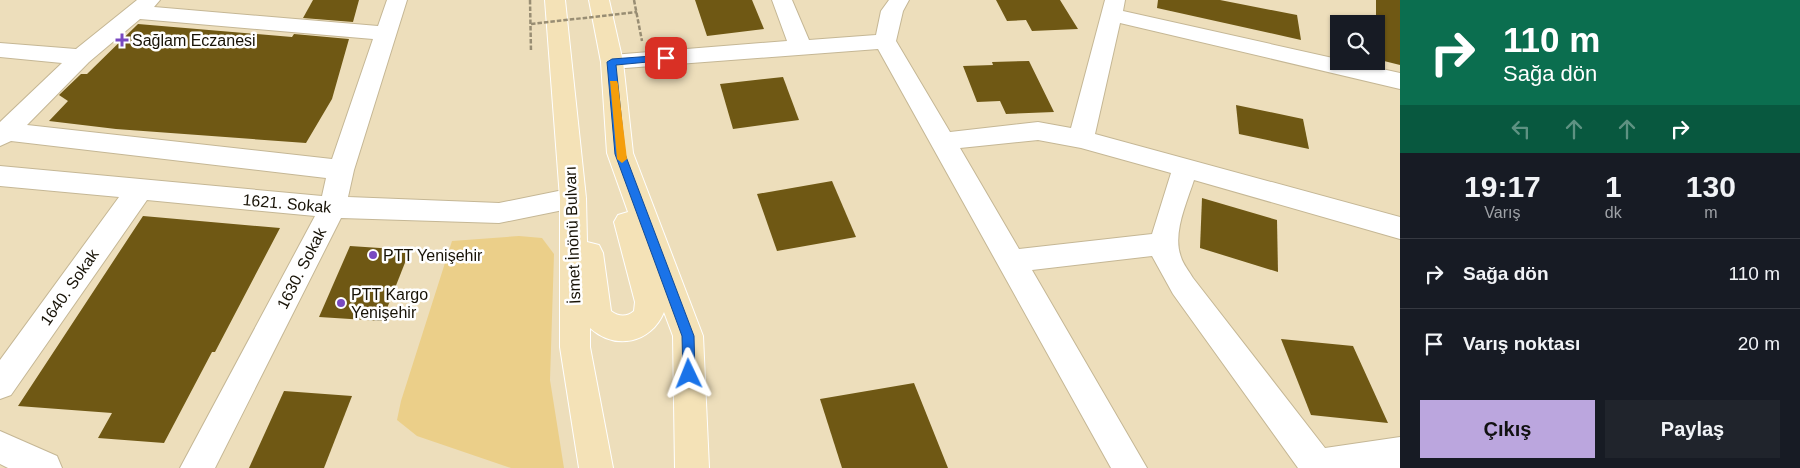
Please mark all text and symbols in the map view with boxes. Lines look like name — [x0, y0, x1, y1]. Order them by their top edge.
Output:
map controls — [1330, 15, 1385, 70]
button: search — [1330, 15, 1385, 70]
icon: right — [1420, 20, 1485, 85]
text: 110 m — [1503, 20, 1600, 59]
place label: Sağlam Eczanesi — [132, 32, 256, 49]
marker: Sağlam Eczanesi — [116, 34, 128, 46]
pin — [645, 37, 687, 79]
icon: arrive — [652, 44, 680, 72]
text: Sağa dön — [1503, 61, 1597, 86]
icon: left — [1507, 115, 1535, 143]
icon: ahead — [1560, 115, 1588, 143]
icon: ahead — [1613, 115, 1641, 143]
icon: right — [1666, 115, 1694, 143]
street label: İsmet İnönü Bulvarı — [561, 166, 583, 304]
text: 19:17 — [1464, 170, 1541, 203]
text: 1 — [1605, 170, 1622, 203]
text: 130 — [1686, 170, 1736, 203]
street label: 1621. Sokak — [242, 191, 333, 216]
text: Varış — [1484, 204, 1521, 221]
text: dk — [1605, 204, 1622, 221]
text: m — [1704, 204, 1718, 221]
street label: 1630. Sokak — [274, 224, 330, 312]
street label: 1640. Sokak — [37, 245, 102, 329]
place label: PTT Yenişehir — [383, 247, 483, 264]
marker: PTT Yenişehir — [367, 249, 379, 261]
icon: right — [1420, 260, 1448, 288]
text: Sağa dön — [1463, 263, 1549, 284]
text: 110 m — [1729, 263, 1780, 284]
place label: PTT Kargo Yenişehir — [351, 286, 428, 321]
marker: PTT Kargo Yenişehir — [335, 297, 347, 309]
icon: arrive — [1420, 330, 1448, 358]
text: Varış noktası — [1463, 333, 1580, 354]
text: 20 m — [1738, 333, 1780, 354]
position arrow — [662, 347, 714, 399]
button: Çıkış — [1420, 400, 1595, 458]
button: Paylaş — [1605, 400, 1780, 458]

